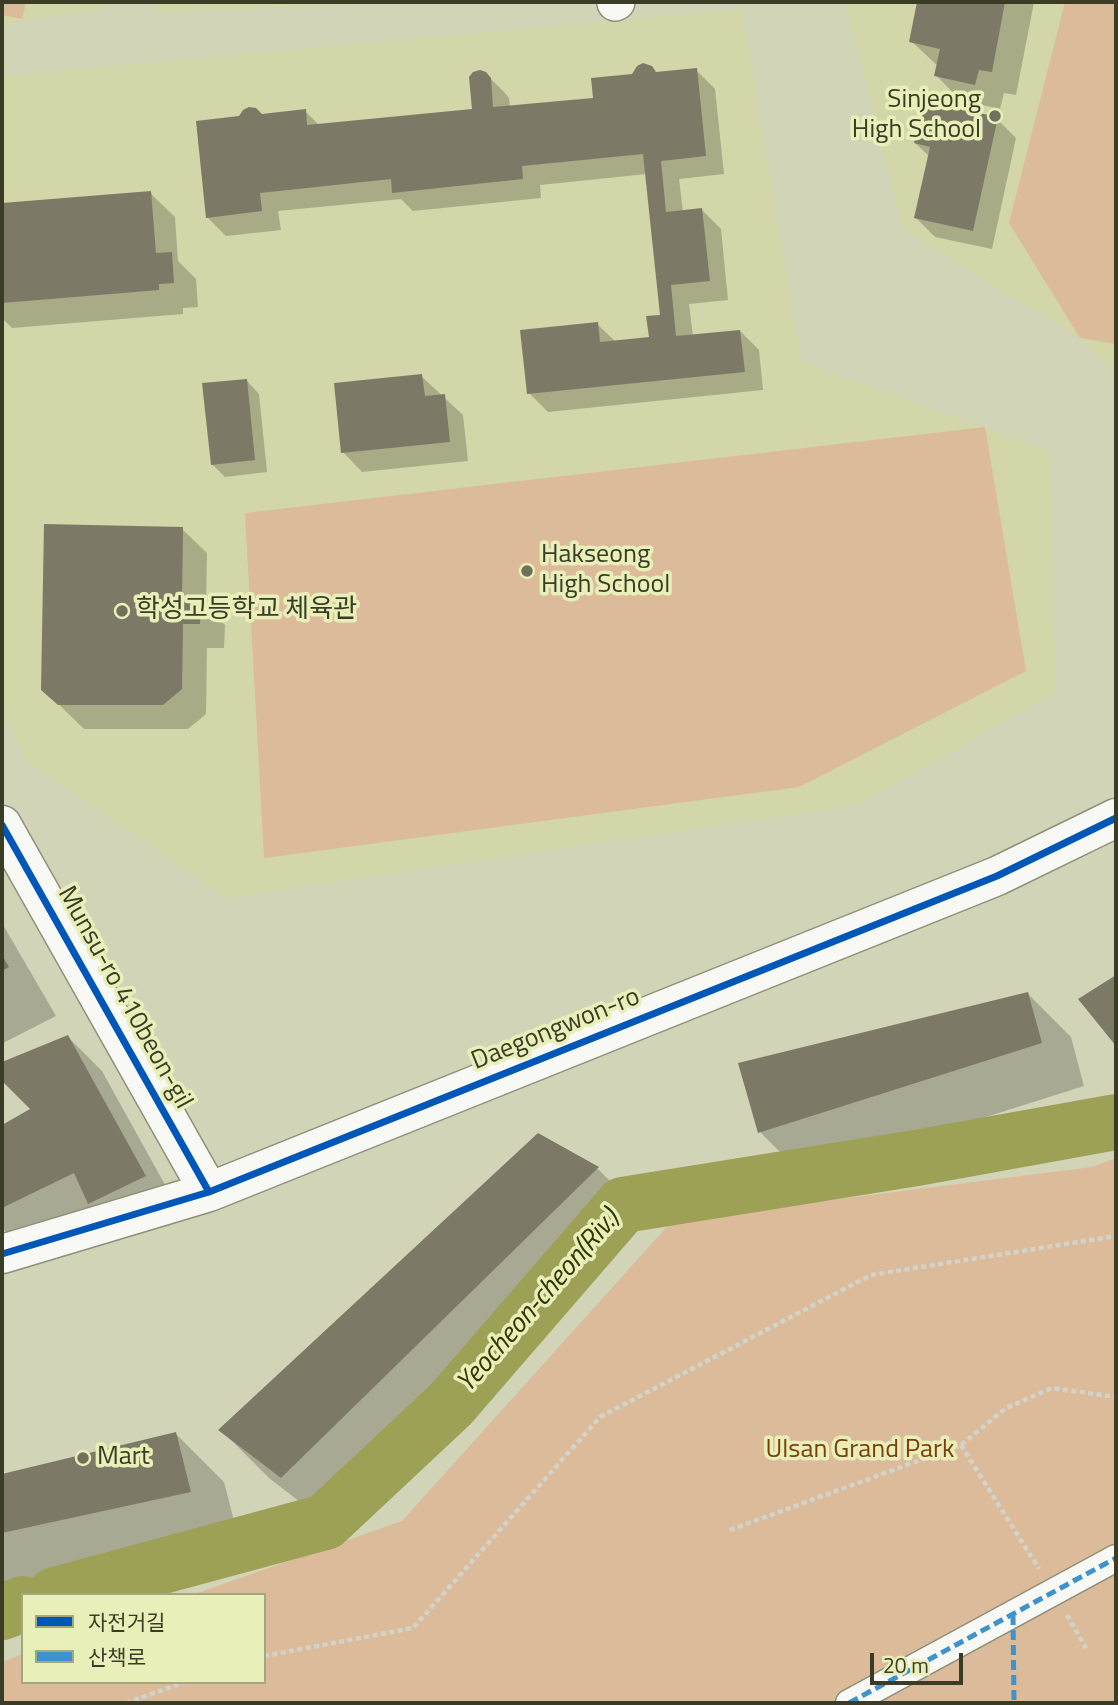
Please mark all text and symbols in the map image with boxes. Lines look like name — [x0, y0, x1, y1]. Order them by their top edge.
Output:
place label: Sinjeong High School — [852, 85, 981, 146]
marker: Sinjeong High School — [987, 108, 1003, 124]
place label: Hakseong High School — [541, 540, 670, 602]
marker: Hakseong High School — [519, 563, 535, 579]
place label: 학성고등학교 체육관 — [136, 595, 357, 627]
marker: 학성고등학교 체육관 — [114, 603, 130, 619]
street label: Munsu-ro 410beon-gil — [50, 881, 198, 1115]
street label: Daegongwon-ro — [467, 982, 645, 1078]
water label: Yeocheon-cheon(Riv.) — [451, 1204, 627, 1400]
park label: Ulsan Grand Park — [766, 1435, 954, 1467]
place label: Mart — [97, 1442, 150, 1474]
marker: Mart — [75, 1450, 91, 1466]
legend — [21, 1593, 266, 1684]
text: 자전거길 — [88, 1606, 165, 1638]
scale bar — [873, 1638, 966, 1682]
text: 산책로 — [88, 1641, 146, 1673]
text: 20 m — [883, 1649, 929, 1681]

